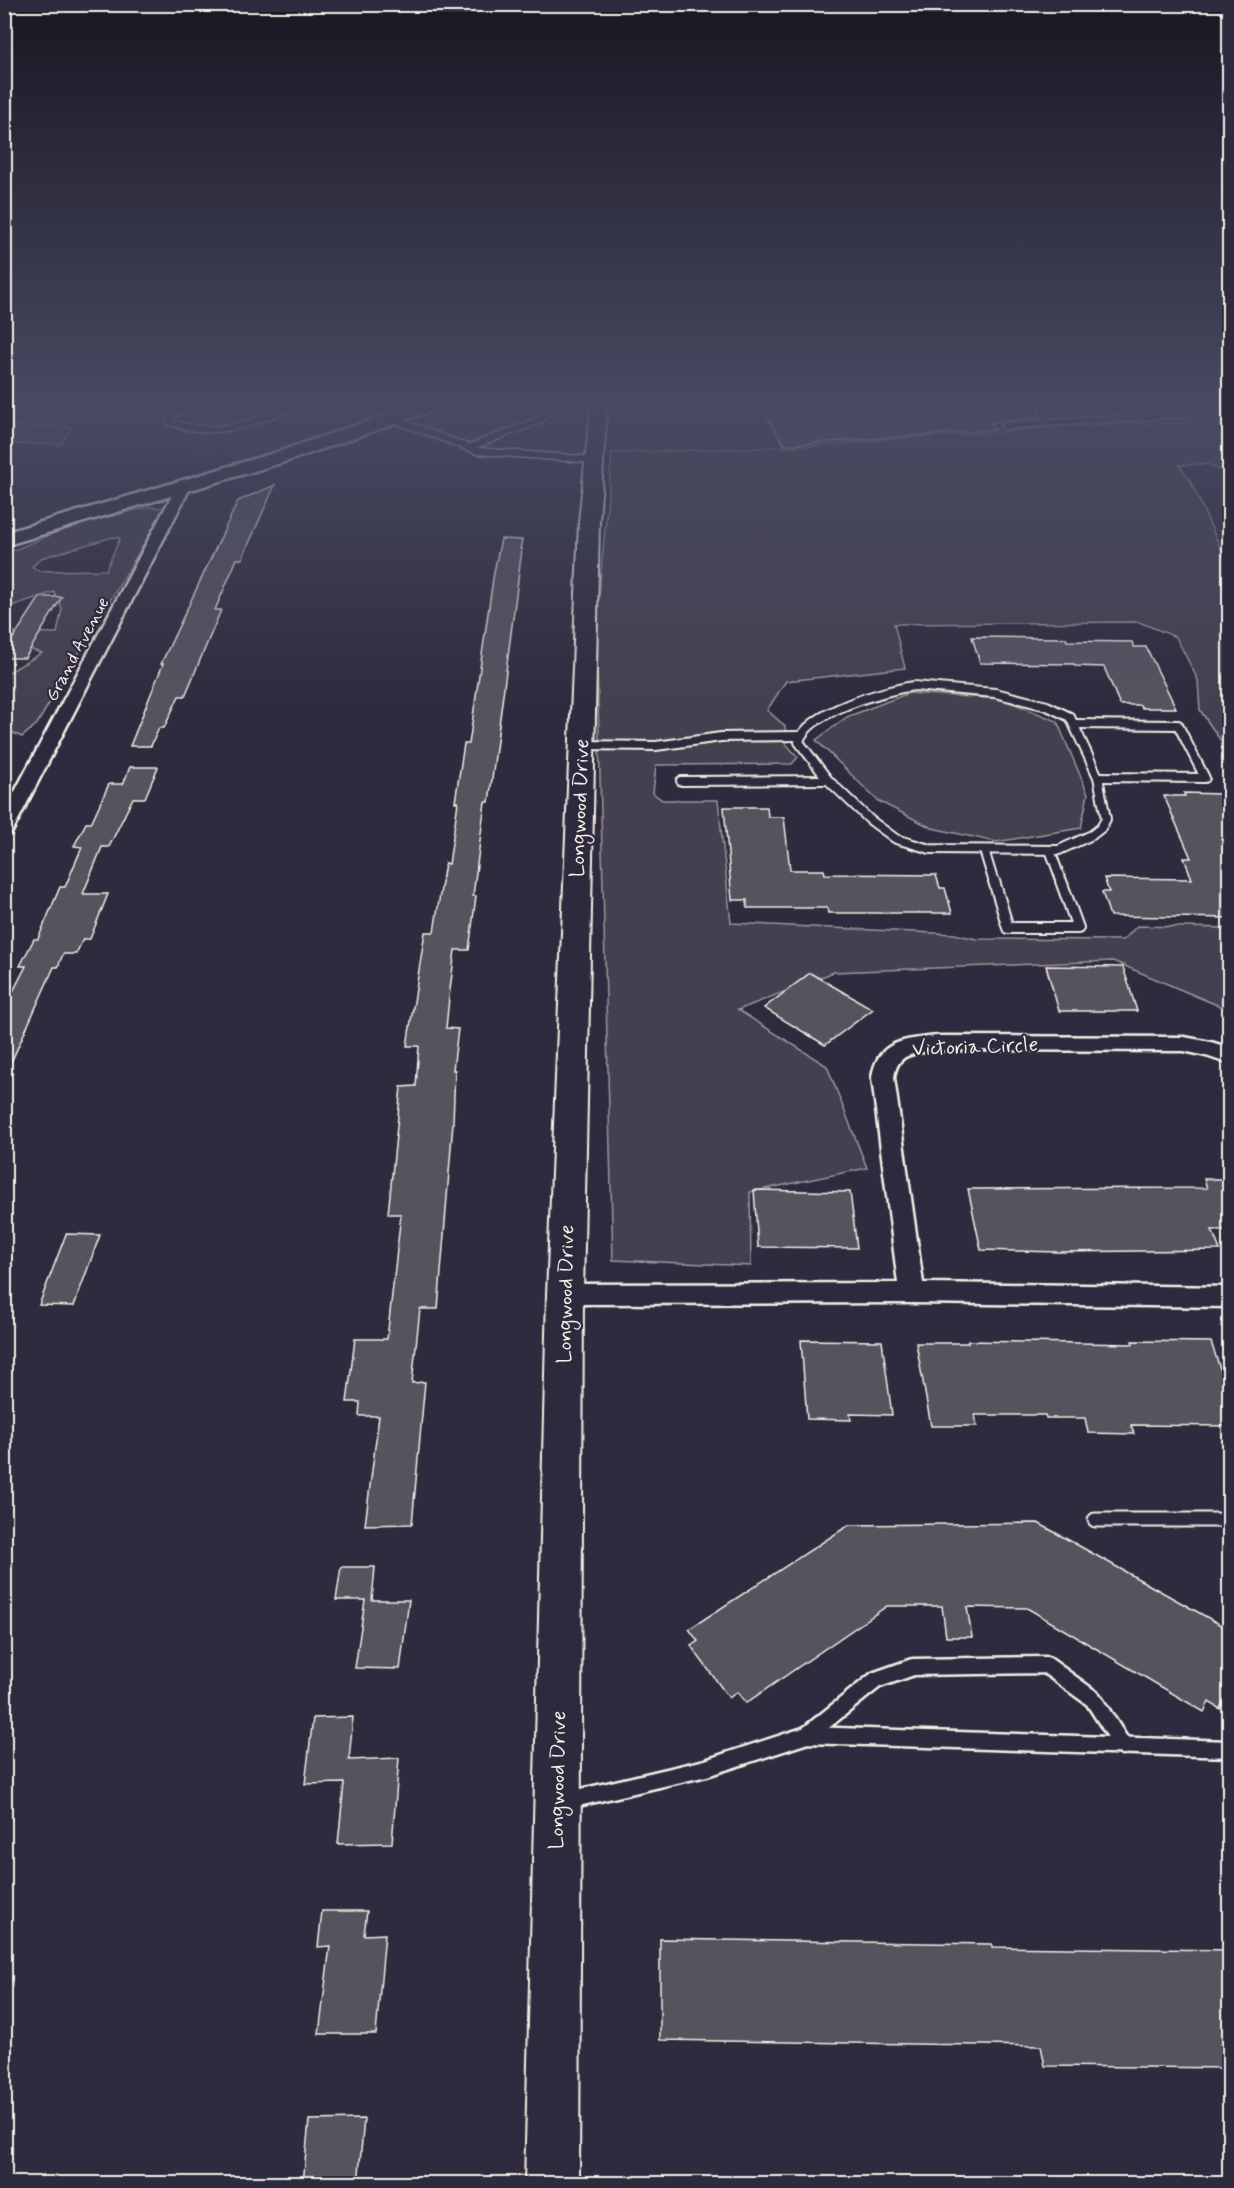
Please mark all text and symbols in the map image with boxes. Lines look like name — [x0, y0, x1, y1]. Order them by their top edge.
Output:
street label: Grand Avenue — [40, 593, 115, 706]
street label: Longwood Drive — [564, 738, 597, 878]
street label: Victoria Circle — [911, 1031, 1039, 1063]
street label: Longwood Drive — [551, 1224, 582, 1364]
street label: Longwood Drive — [543, 1710, 574, 1850]

